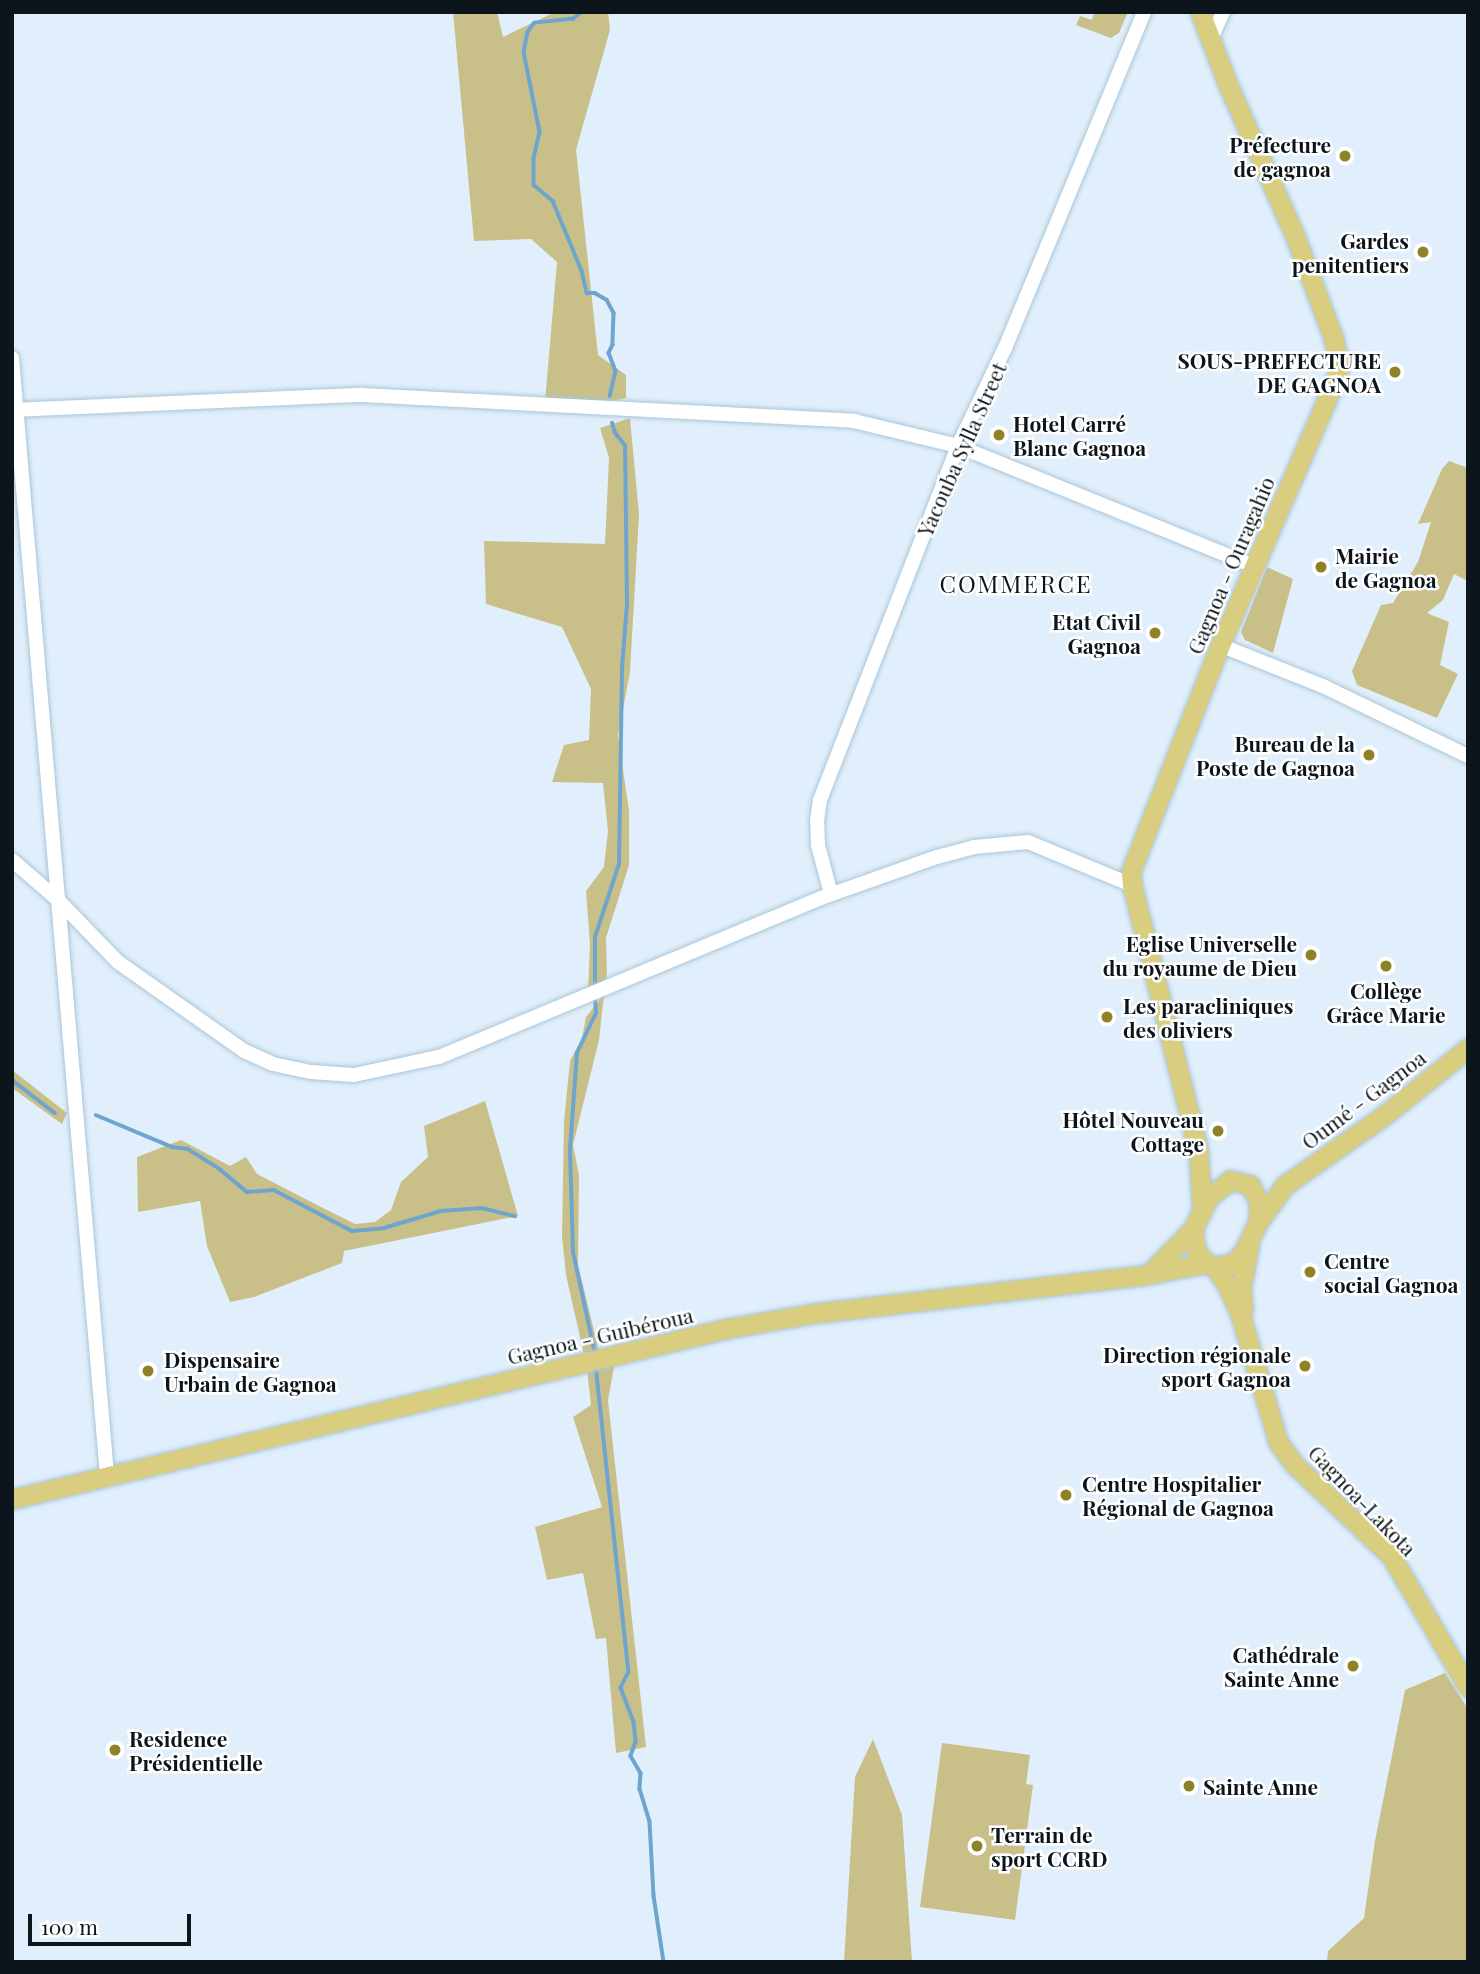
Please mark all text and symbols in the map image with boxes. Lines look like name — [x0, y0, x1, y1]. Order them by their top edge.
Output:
place label: Préfecture de gagnoa — [1229, 131, 1331, 181]
marker: Préfecture de gagnoa — [1337, 148, 1353, 164]
place label: Gardes penitentiers — [1292, 227, 1409, 277]
marker: Gardes penitentiers — [1415, 244, 1431, 260]
place label: SOUS-PREFECTURE DE GAGNOA — [1177, 347, 1381, 397]
street label: Yacouba Sylla Street — [911, 358, 1011, 540]
marker: SOUS-PREFECTURE DE GAGNOA — [1387, 364, 1403, 380]
place label: Hotel Carré Blanc Gagnoa — [1013, 410, 1146, 460]
marker: Hotel Carré Blanc Gagnoa — [991, 427, 1007, 443]
street label: Gagnoa - Ouragahio — [1181, 472, 1279, 658]
place label: Mairie de Gagnoa — [1335, 542, 1437, 592]
marker: Mairie de Gagnoa — [1313, 559, 1329, 575]
district label: COMMERCE — [940, 570, 1092, 598]
place label: Etat Civil Gagnoa — [1052, 608, 1141, 658]
marker: Etat Civil Gagnoa — [1147, 625, 1163, 641]
place label: Bureau de la Poste de Gagnoa — [1196, 730, 1355, 780]
marker: Bureau de la Poste de Gagnoa — [1361, 747, 1377, 763]
place label: Eglise Universelle du royaume de Dieu — [1103, 930, 1297, 980]
marker: Eglise Universelle du royaume de Dieu — [1303, 947, 1319, 963]
marker: Collège Grâce Marie — [1378, 958, 1394, 974]
place label: Collège Grâce Marie — [1326, 977, 1446, 1027]
place label: Les paracliniques des oliviers — [1123, 992, 1294, 1042]
marker: Les paracliniques des oliviers — [1097, 1007, 1117, 1027]
street label: Oumé - Gagnoa — [1296, 1044, 1430, 1154]
place label: Hôtel Nouveau Cottage — [1063, 1106, 1204, 1156]
marker: Hôtel Nouveau Cottage — [1210, 1123, 1226, 1139]
place label: Centre social Gagnoa — [1324, 1247, 1458, 1297]
marker: Centre social Gagnoa — [1302, 1264, 1318, 1280]
street label: Gagnoa - Guibéroua — [504, 1301, 696, 1369]
place label: Direction régionale sport Gagnoa — [1103, 1341, 1291, 1391]
place label: Dispensaire Urbain de Gagnoa — [164, 1346, 337, 1396]
marker: Direction régionale sport Gagnoa — [1297, 1358, 1313, 1374]
marker: Dispensaire Urbain de Gagnoa — [138, 1361, 158, 1381]
street label: Gagnoa-Lakota — [1304, 1439, 1422, 1561]
place label: Centre Hospitalier Régional de Gagnoa — [1082, 1470, 1274, 1520]
marker: Centre Hospitalier Régional de Gagnoa — [1056, 1485, 1076, 1505]
place label: Cathédrale Sainte Anne — [1223, 1641, 1339, 1691]
marker: Cathédrale Sainte Anne — [1345, 1658, 1361, 1674]
place label: Residence Présidentielle — [129, 1725, 263, 1775]
marker: Residence Présidentielle — [107, 1742, 123, 1758]
place label: Sainte Anne — [1203, 1773, 1319, 1799]
marker: Sainte Anne — [1181, 1778, 1197, 1794]
place label: Terrain de sport CCRD — [991, 1821, 1108, 1871]
marker: Terrain de sport CCRD — [969, 1838, 985, 1854]
scale bar — [32, 1900, 194, 1944]
text: 100 m — [41, 1912, 98, 1940]

